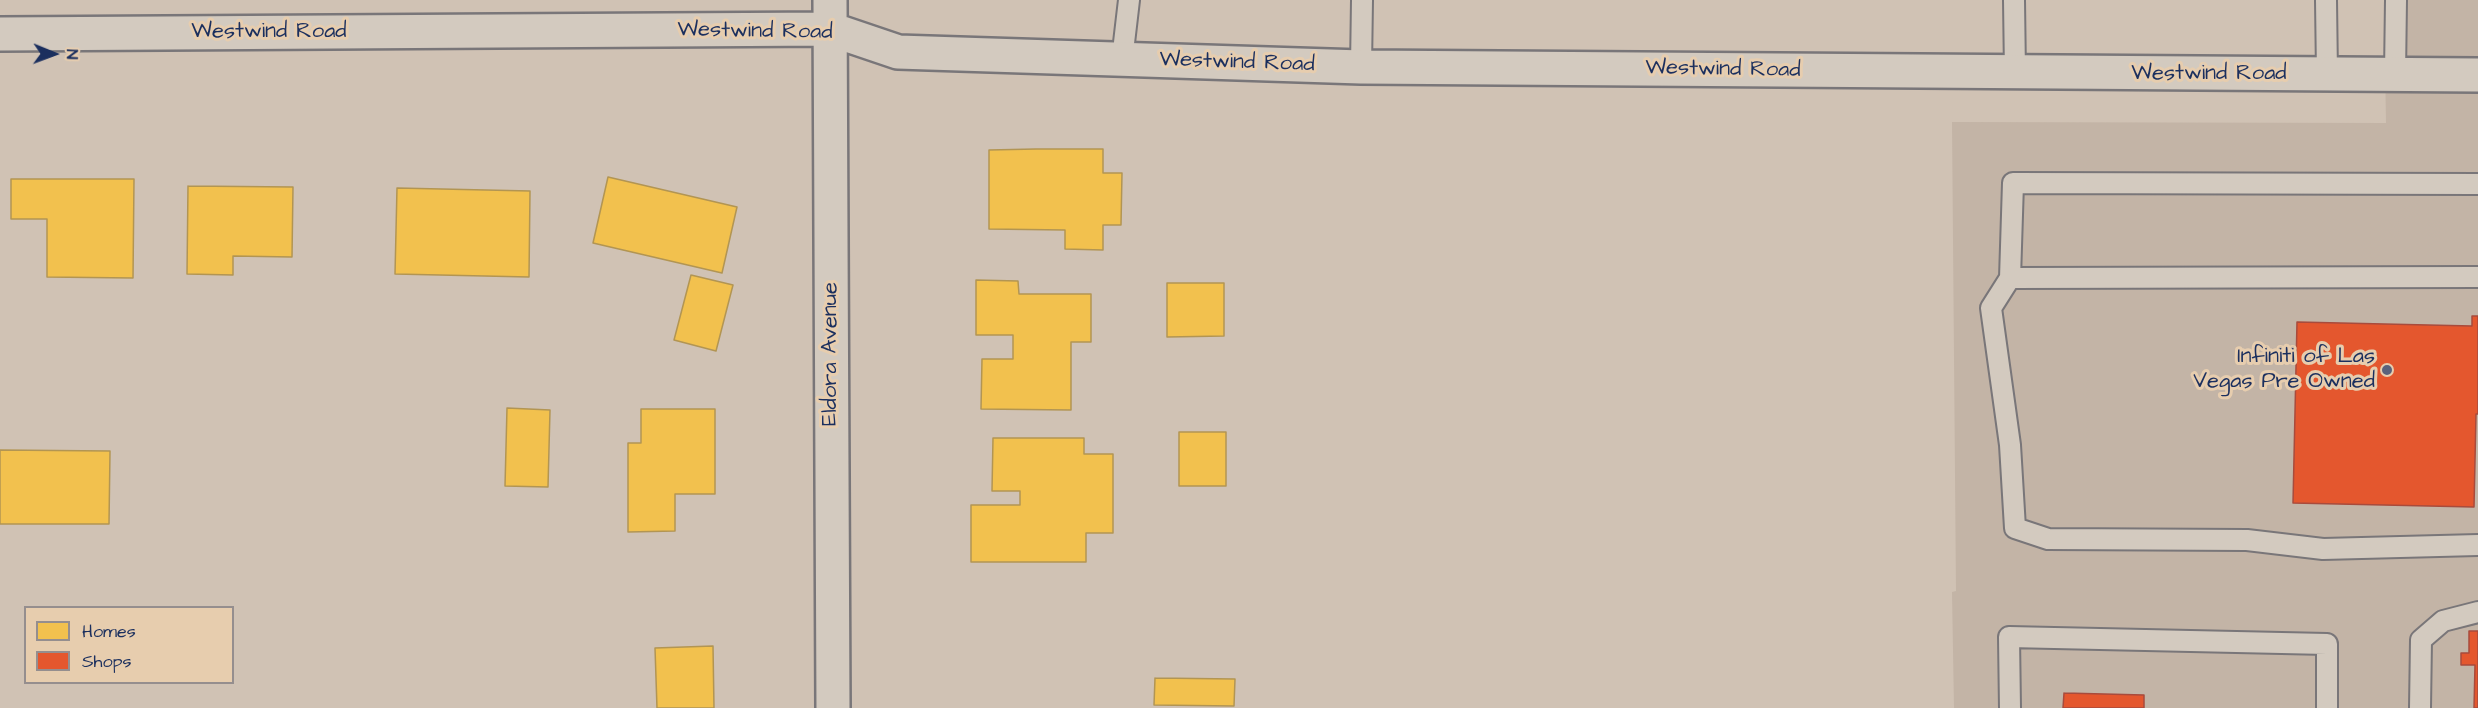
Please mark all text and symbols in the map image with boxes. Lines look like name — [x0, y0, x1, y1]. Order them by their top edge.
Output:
street label: Westwind Road — [677, 17, 833, 47]
street label: Westwind Road — [191, 19, 347, 45]
north arrow — [24, 24, 84, 84]
street label: Westwind Road — [1159, 47, 1315, 79]
text: N — [61, 49, 83, 60]
street label: Westwind Road — [1645, 55, 1801, 85]
street label: Westwind Road — [2131, 61, 2287, 87]
street label: Eldora Avenue — [818, 282, 844, 426]
place label: Infiniti of Las Vegas Pre Owned — [2193, 344, 2375, 396]
marker: Infiniti of Las Vegas Pre Owned — [2380, 363, 2394, 377]
legend — [24, 606, 234, 684]
text: Homes — [82, 619, 136, 644]
text: Shops — [82, 649, 132, 674]

